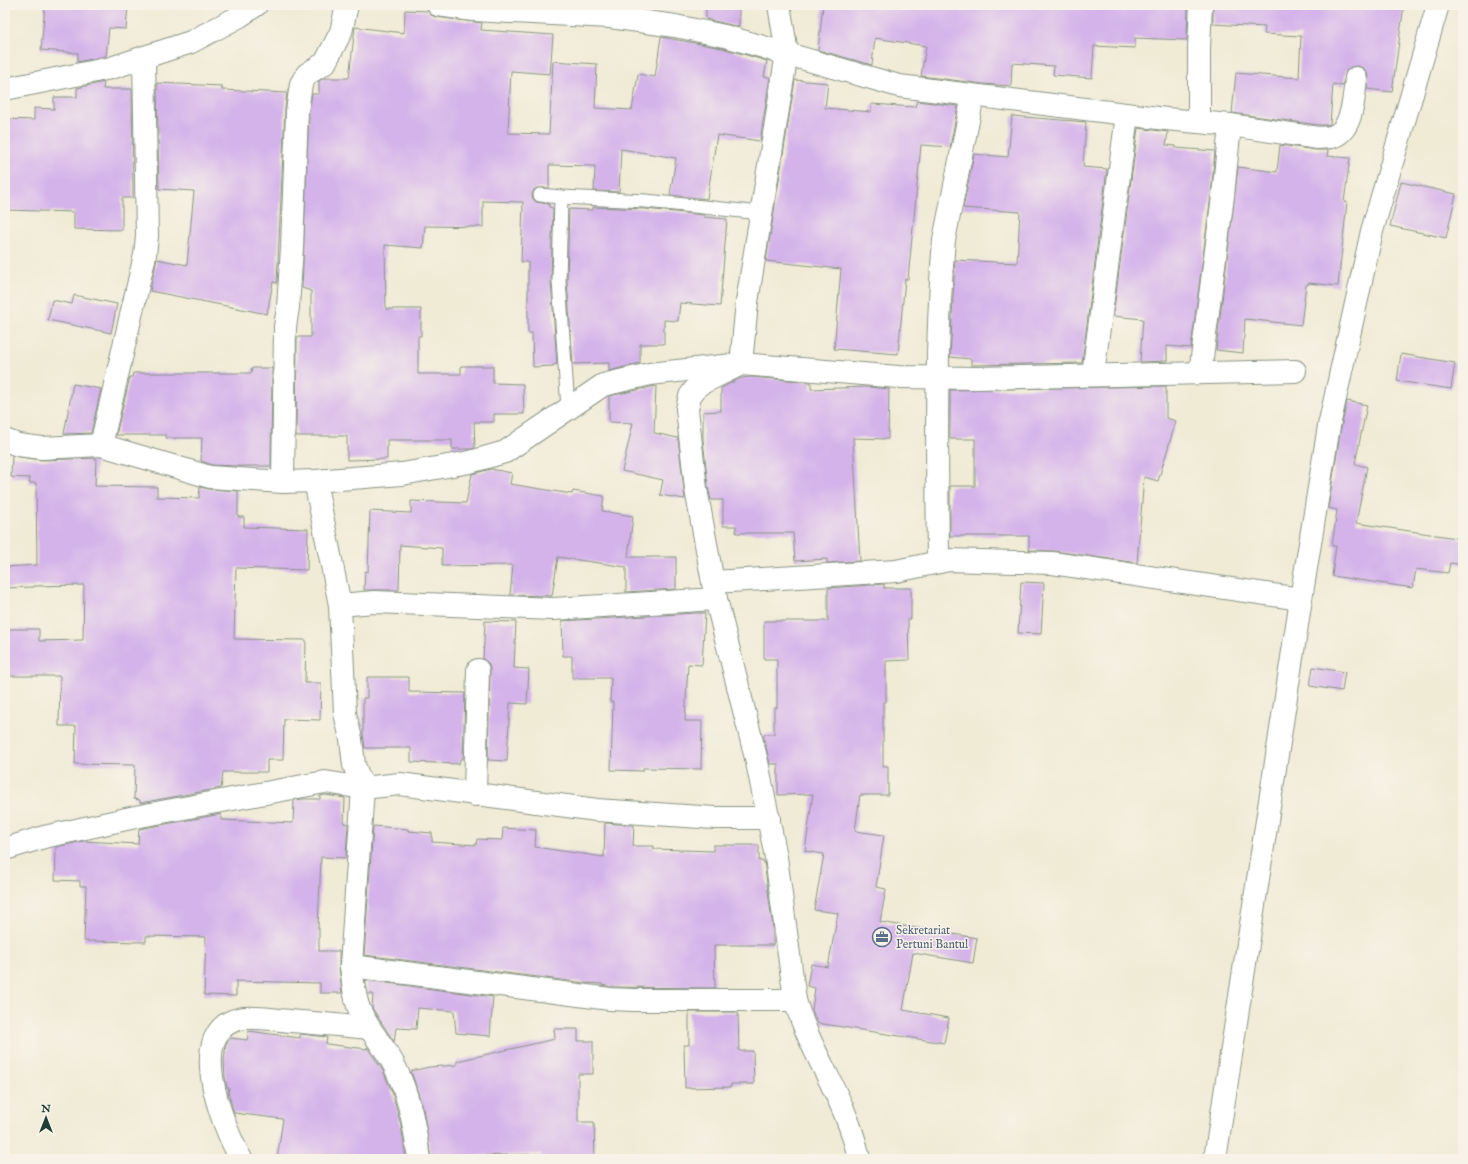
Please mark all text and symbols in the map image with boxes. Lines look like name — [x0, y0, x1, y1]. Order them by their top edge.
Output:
place label: Sekretariat Pertuni Bantul — [896, 923, 969, 952]
office icon: Sekretariat Pertuni Bantul — [871, 926, 893, 948]
north arrow — [26, 1098, 66, 1138]
text: N — [40, 1102, 51, 1116]

